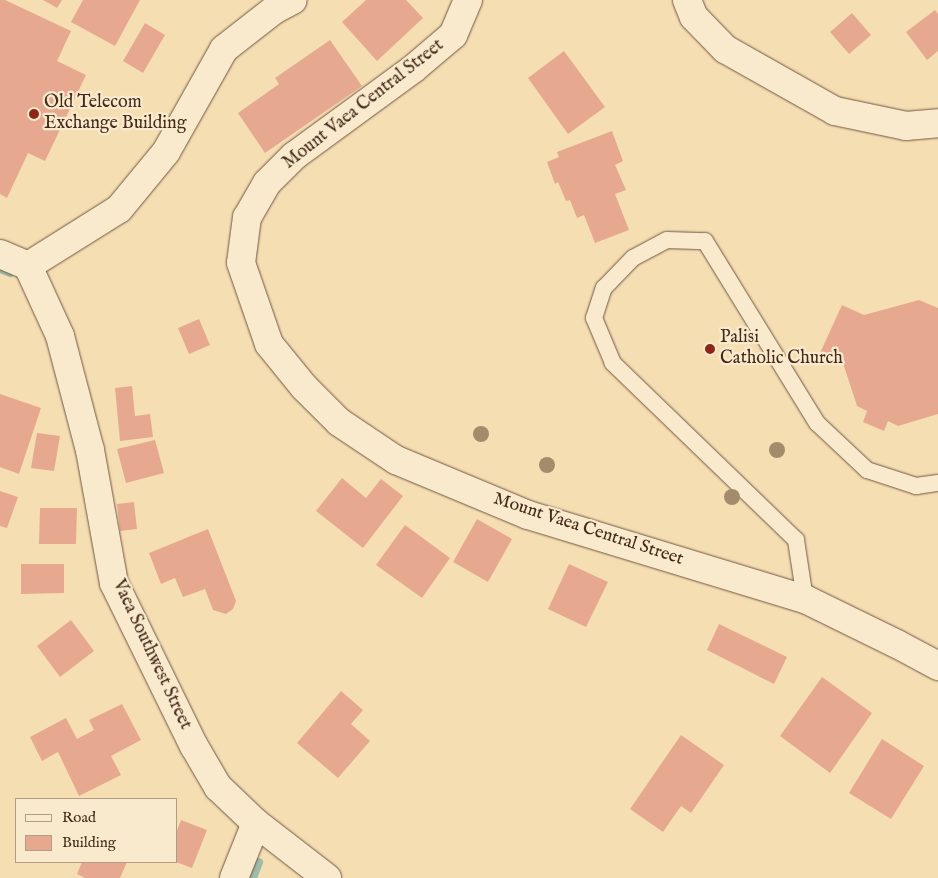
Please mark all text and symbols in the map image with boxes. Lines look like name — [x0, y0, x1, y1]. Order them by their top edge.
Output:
street label: Mount Vaea Central Street — [279, 35, 449, 175]
place label: Old Telecom Exchange Building — [44, 93, 186, 136]
marker: Old Telecom Exchange Building — [28, 108, 40, 120]
place label: Palisi Catholic Church — [720, 328, 843, 370]
marker: Palisi Catholic Church — [704, 343, 716, 355]
street label: Mount Vaea Central Street — [490, 489, 686, 571]
street label: Vaea Southwest Street — [107, 576, 195, 734]
legend — [15, 798, 178, 863]
text: Road — [62, 808, 96, 827]
text: Building — [62, 833, 116, 852]

